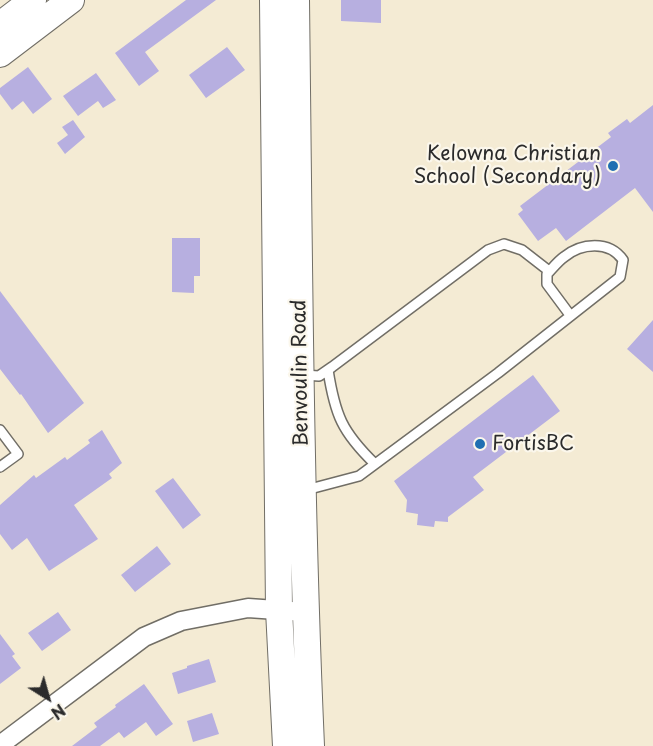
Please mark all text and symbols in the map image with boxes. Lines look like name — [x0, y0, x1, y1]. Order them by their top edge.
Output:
place label: Kelowna Christian School (Secondary) — [413, 142, 601, 189]
marker: Kelowna Christian School (Secondary) — [606, 159, 620, 173]
street label: Benvoulin Road — [288, 299, 314, 447]
place label: FortisBC — [492, 432, 574, 456]
marker: FortisBC — [473, 437, 487, 451]
north arrow — [18, 668, 78, 728]
text: N — [47, 699, 71, 726]

